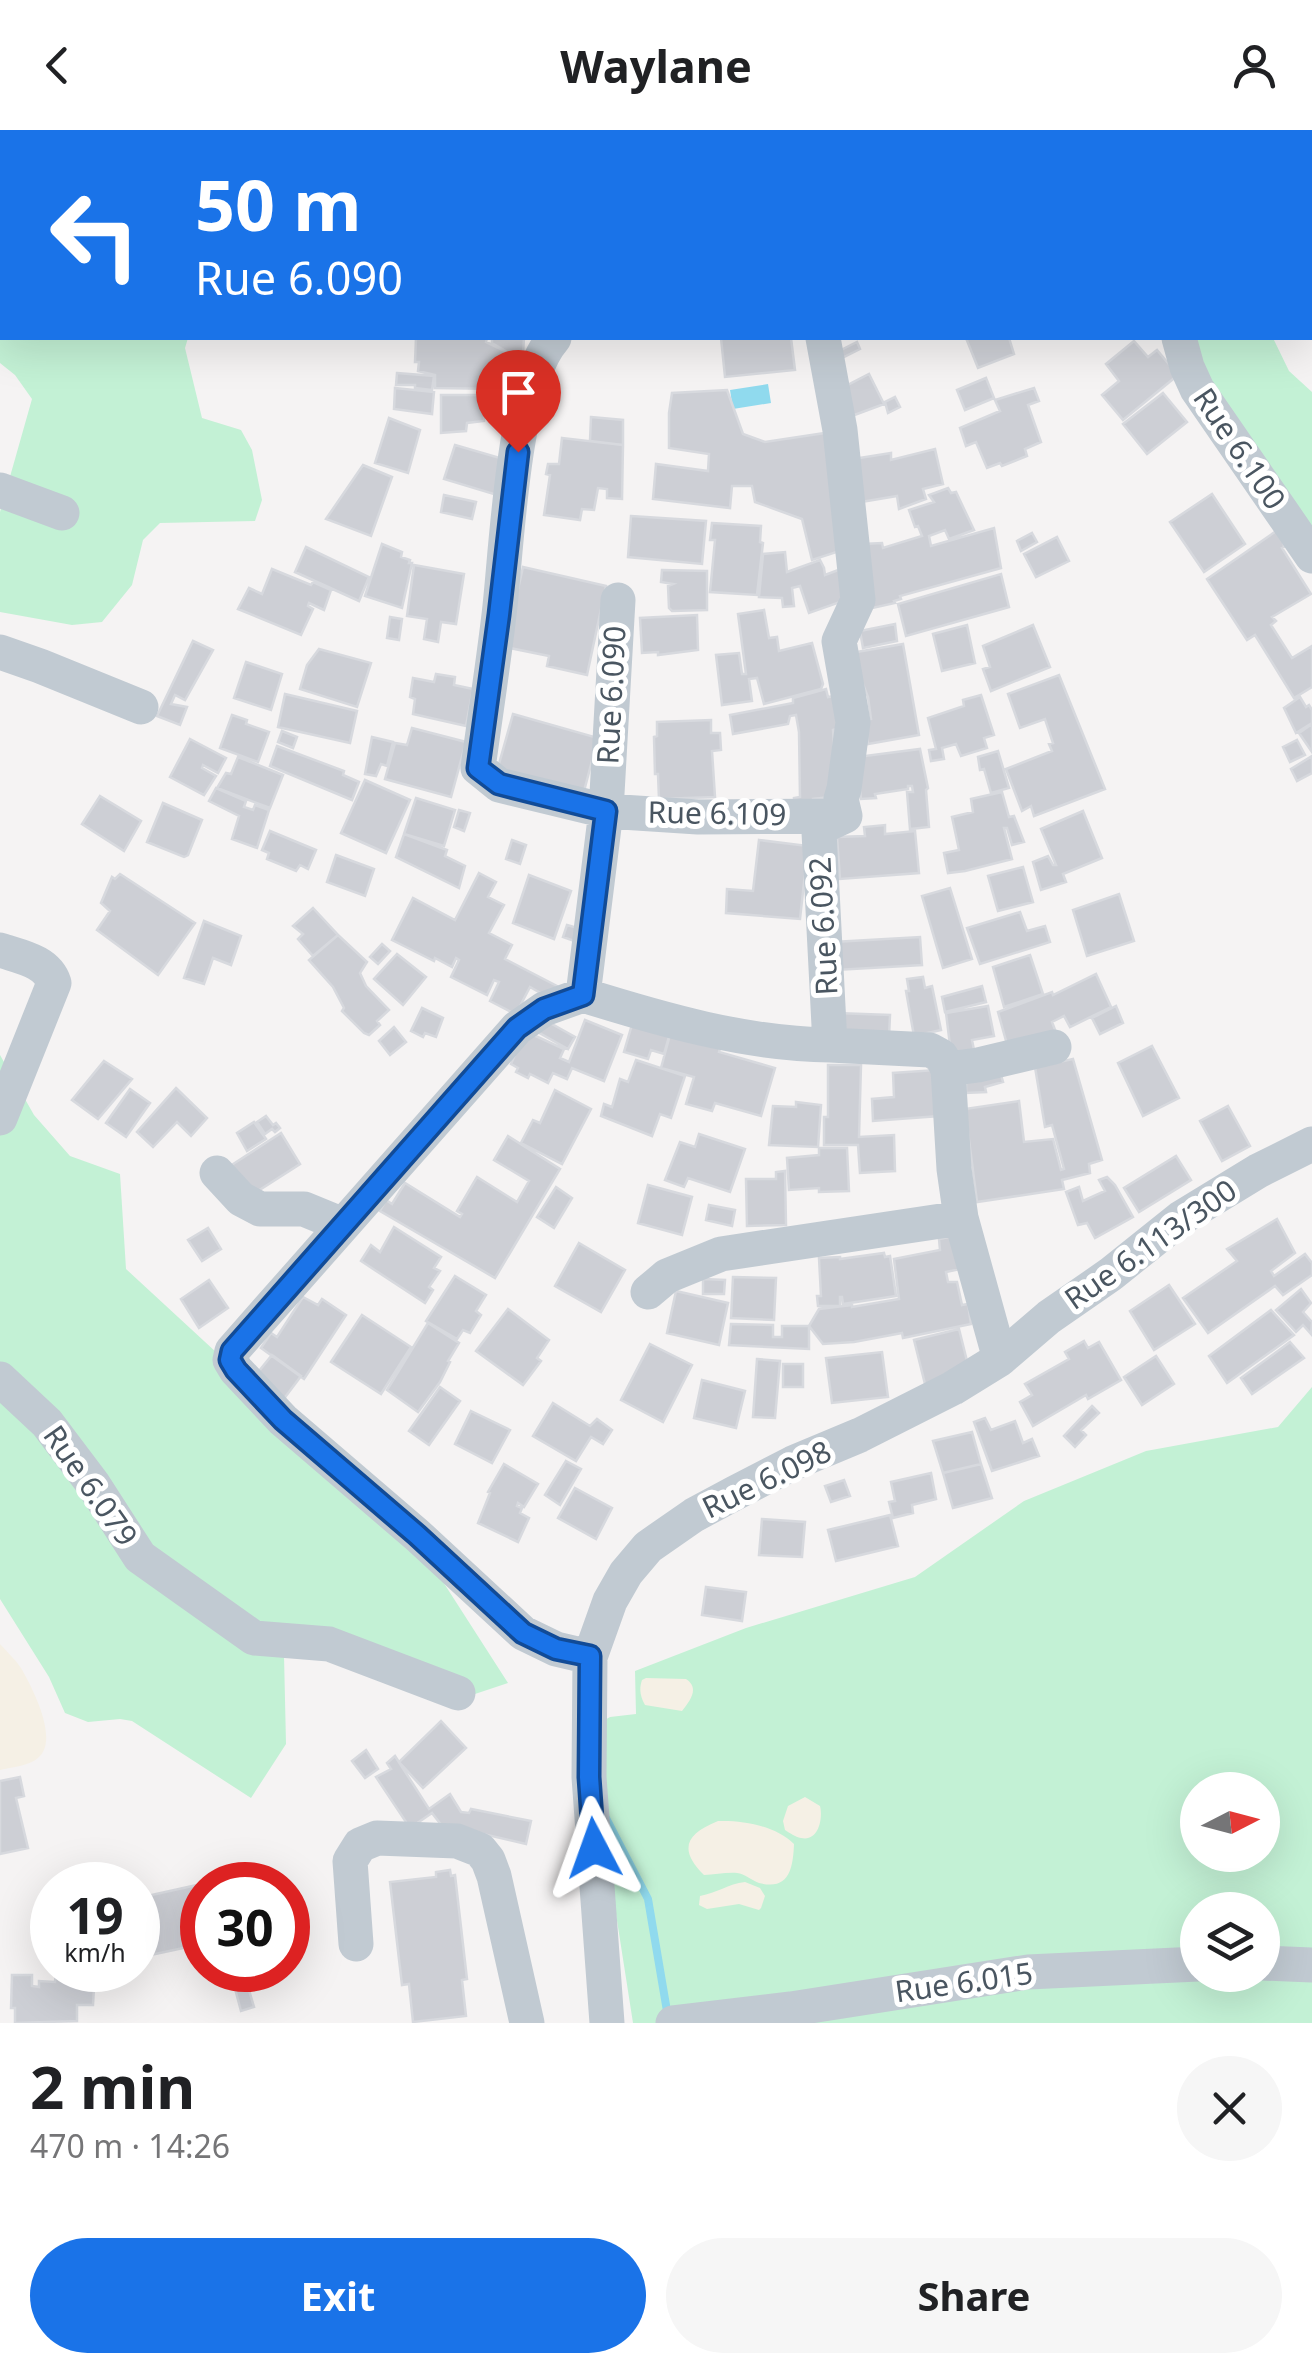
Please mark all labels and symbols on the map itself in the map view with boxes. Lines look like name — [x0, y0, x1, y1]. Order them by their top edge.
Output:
pin — [476, 350, 561, 453]
street label: Rue 6.100 — [1184, 379, 1296, 517]
street label: Rue 6.090 — [586, 625, 635, 765]
street label: Rue 6.109 — [647, 791, 787, 834]
street label: Rue 6.092 — [798, 856, 847, 996]
street label: Rue 6.113/300 — [1056, 1169, 1244, 1318]
street label: Rue 6.079 — [35, 1417, 148, 1554]
street label: Rue 6.098 — [695, 1430, 838, 1527]
north arrow — [1180, 1772, 1280, 1872]
position arrow — [542, 1796, 646, 1900]
speed limit sign: 30 — [180, 1862, 310, 1992]
street label: Rue 6.015 — [892, 1952, 1035, 2011]

